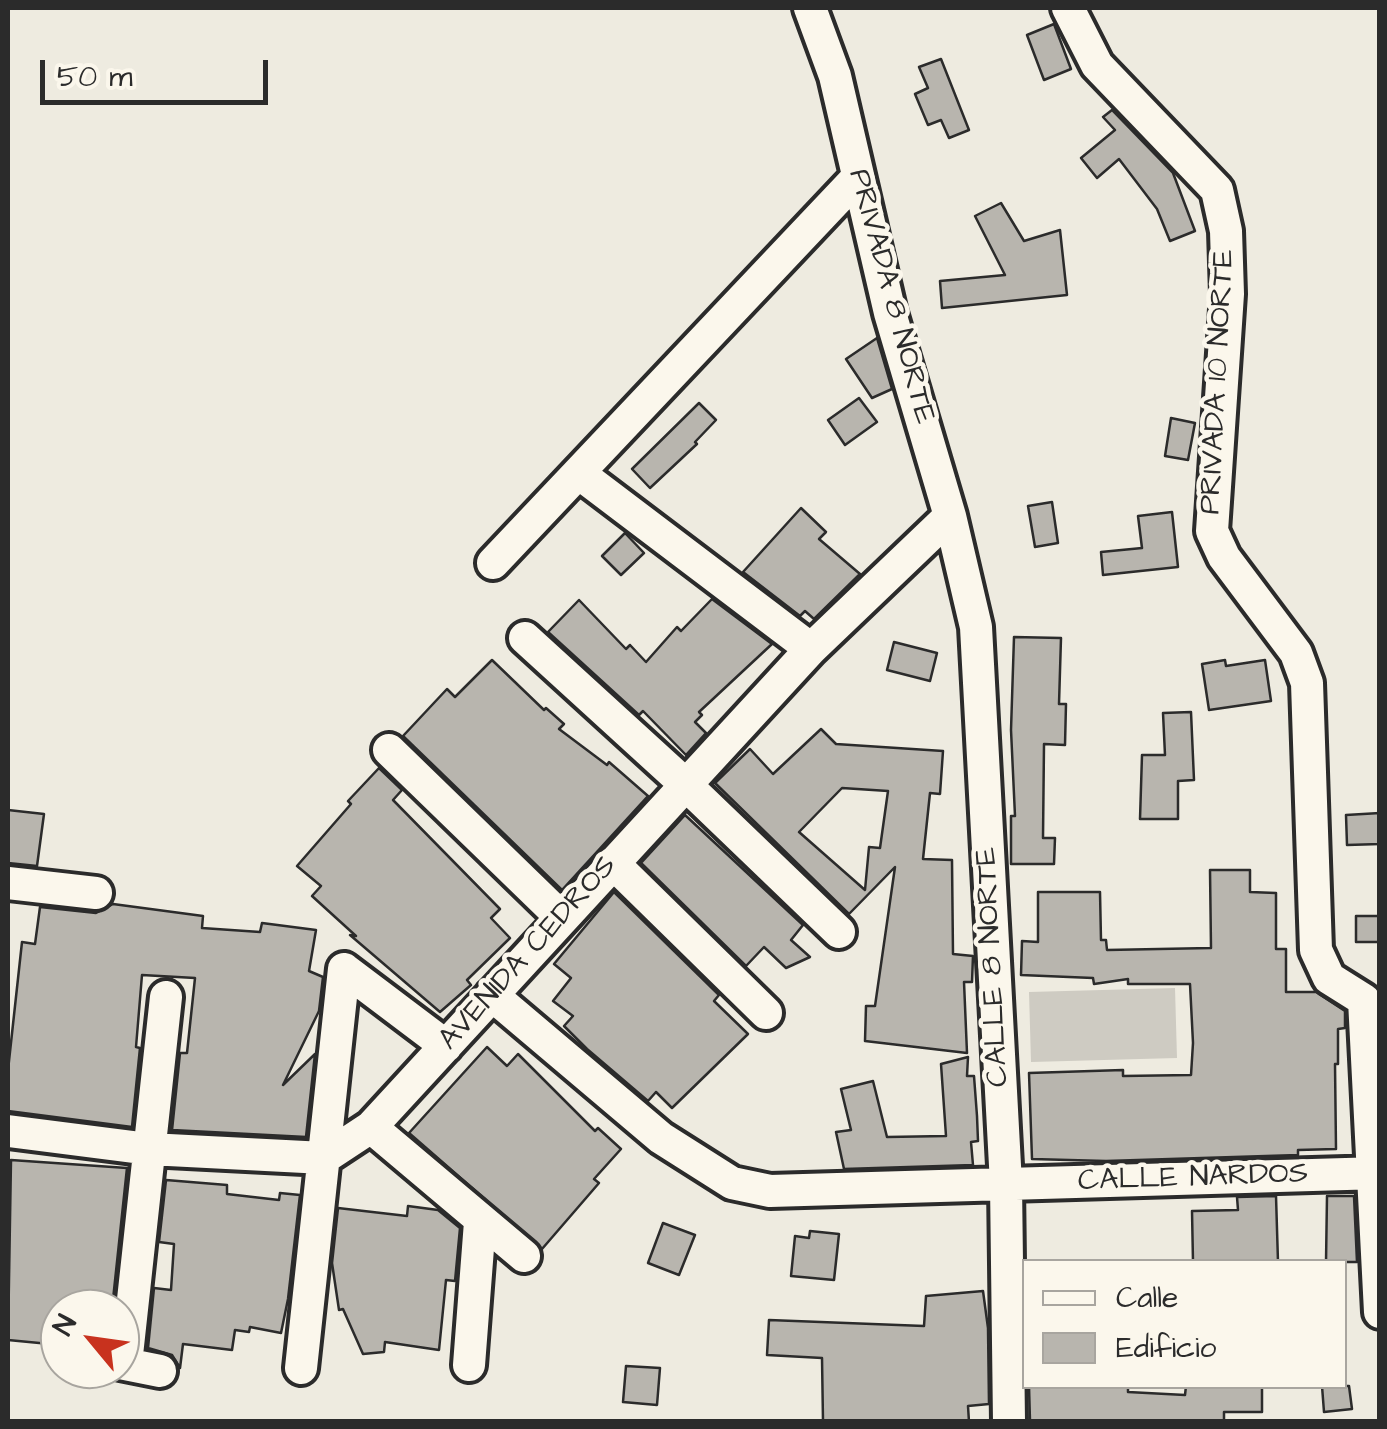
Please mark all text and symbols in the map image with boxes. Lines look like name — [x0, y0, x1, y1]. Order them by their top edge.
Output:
scale bar — [45, 40, 272, 102]
text: 50 m — [57, 56, 133, 98]
street label: PRIVADA 8 NORTE — [839, 166, 941, 428]
street label: PRIVADA 10 NORTE — [1194, 249, 1244, 515]
street label: CALLE 8 NORTE — [970, 846, 1018, 1088]
street label: AVENIDA CEDROS — [432, 849, 626, 1059]
street label: CALLE NARDOS — [1077, 1157, 1309, 1201]
legend — [1022, 1259, 1347, 1389]
text: Calle — [1116, 1277, 1178, 1319]
north arrow — [40, 1289, 140, 1389]
text: N — [44, 1308, 86, 1342]
text: Edificio — [1116, 1327, 1216, 1369]

